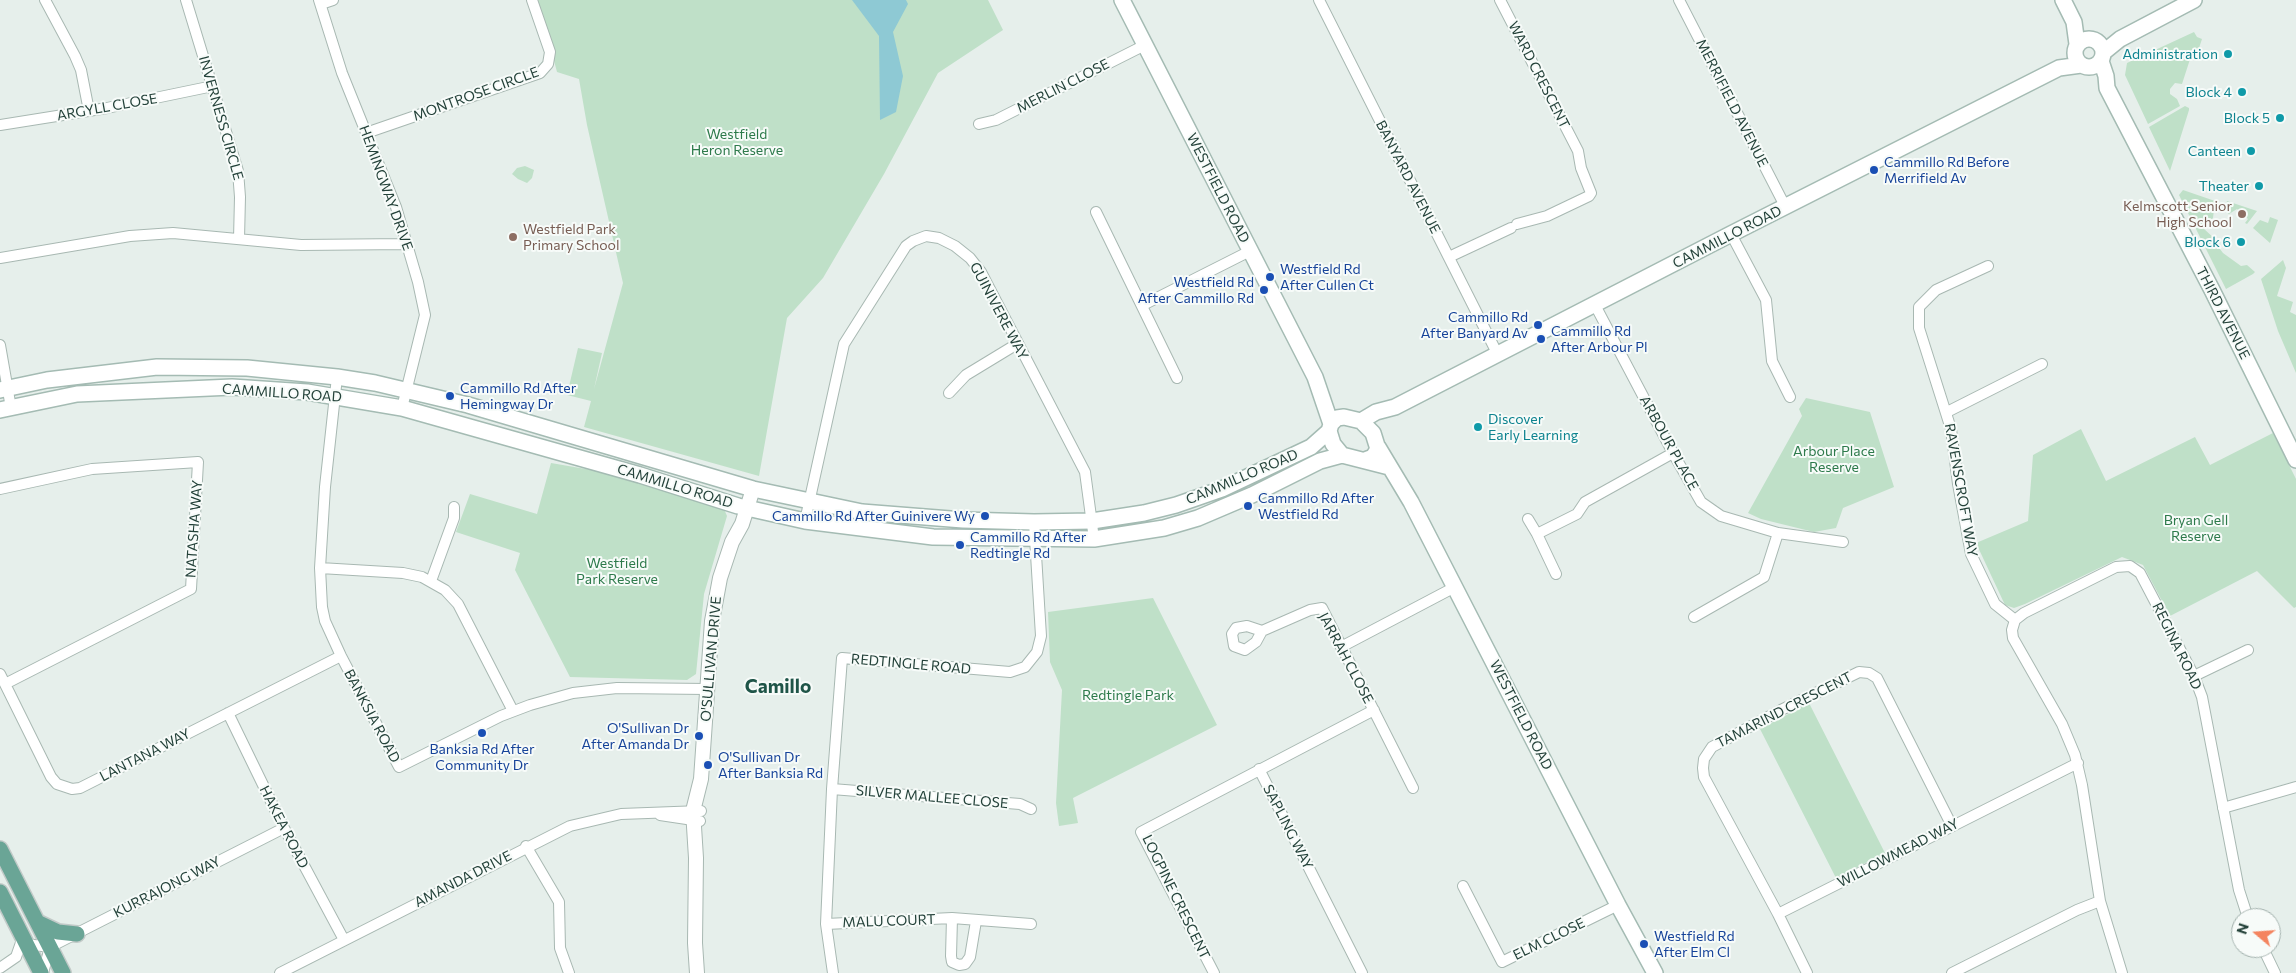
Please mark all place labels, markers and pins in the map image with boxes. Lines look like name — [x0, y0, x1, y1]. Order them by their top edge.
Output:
place label: Administration — [2123, 46, 2218, 62]
marker: Administration — [2222, 48, 2234, 60]
place label: Block 4 — [2185, 84, 2232, 100]
marker: Block 4 — [2236, 86, 2248, 98]
place label: Block 5 — [2224, 110, 2270, 126]
marker: Block 5 — [2274, 112, 2286, 124]
place label: Canteen — [2188, 143, 2241, 159]
marker: Canteen — [2245, 145, 2257, 157]
place label: Cammillo Rd Before Merrifield Av — [1884, 154, 2009, 186]
marker: Cammillo Rd Before Merrifield Av — [1868, 164, 1880, 176]
place label: Theater — [2199, 178, 2249, 194]
marker: Theater — [2253, 180, 2265, 192]
place label: Kelmscott Senior High School — [2123, 198, 2232, 230]
marker: Kelmscott Senior High School — [2236, 208, 2248, 220]
place label: Westfield Park Primary School — [523, 221, 619, 253]
marker: Westfield Park Primary School — [507, 231, 519, 243]
place label: Block 6 — [2184, 234, 2231, 250]
marker: Block 6 — [2235, 236, 2247, 248]
place label: Westfield Rd After Cullen Ct — [1280, 261, 1374, 294]
marker: Westfield Rd After Cullen Ct — [1264, 271, 1276, 283]
place label: Westfield Rd After Cammillo Rd — [1138, 274, 1254, 306]
marker: Westfield Rd After Cammillo Rd — [1258, 284, 1270, 296]
place label: Cammillo Rd After Banyard Av — [1421, 309, 1528, 342]
marker: Cammillo Rd After Banyard Av — [1532, 319, 1544, 331]
place label: Cammillo Rd After Arbour Pl — [1551, 323, 1648, 356]
marker: Cammillo Rd After Arbour Pl — [1535, 333, 1547, 345]
place label: Cammillo Rd After Hemingway Dr — [460, 380, 576, 412]
marker: Cammillo Rd After Hemingway Dr — [444, 390, 456, 402]
place label: Discover Early Learning — [1488, 411, 1578, 444]
marker: Discover Early Learning — [1472, 421, 1484, 433]
place label: Cammillo Rd After Westfield Rd — [1258, 490, 1374, 522]
marker: Cammillo Rd After Westfield Rd — [1242, 500, 1254, 512]
place label: Cammillo Rd After Guinivere Wy — [772, 508, 975, 524]
marker: Cammillo Rd After Guinivere Wy — [979, 510, 991, 522]
place label: Cammillo Rd After Redtingle Rd — [970, 529, 1086, 562]
marker: Cammillo Rd After Redtingle Rd — [954, 539, 966, 551]
place label: O'Sullivan Dr After Amanda Dr — [582, 720, 689, 752]
marker: Banksia Rd After Community Dr — [476, 727, 488, 739]
marker: O'Sullivan Dr After Amanda Dr — [693, 730, 705, 742]
place label: Banksia Rd After Community Dr — [429, 741, 535, 774]
place label: O'Sullivan Dr After Banksia Rd — [718, 749, 823, 782]
marker: O'Sullivan Dr After Banksia Rd — [702, 759, 714, 771]
place label: Westfield Rd After Elm Cl — [1654, 928, 1735, 960]
marker: Westfield Rd After Elm Cl — [1638, 938, 1650, 950]

